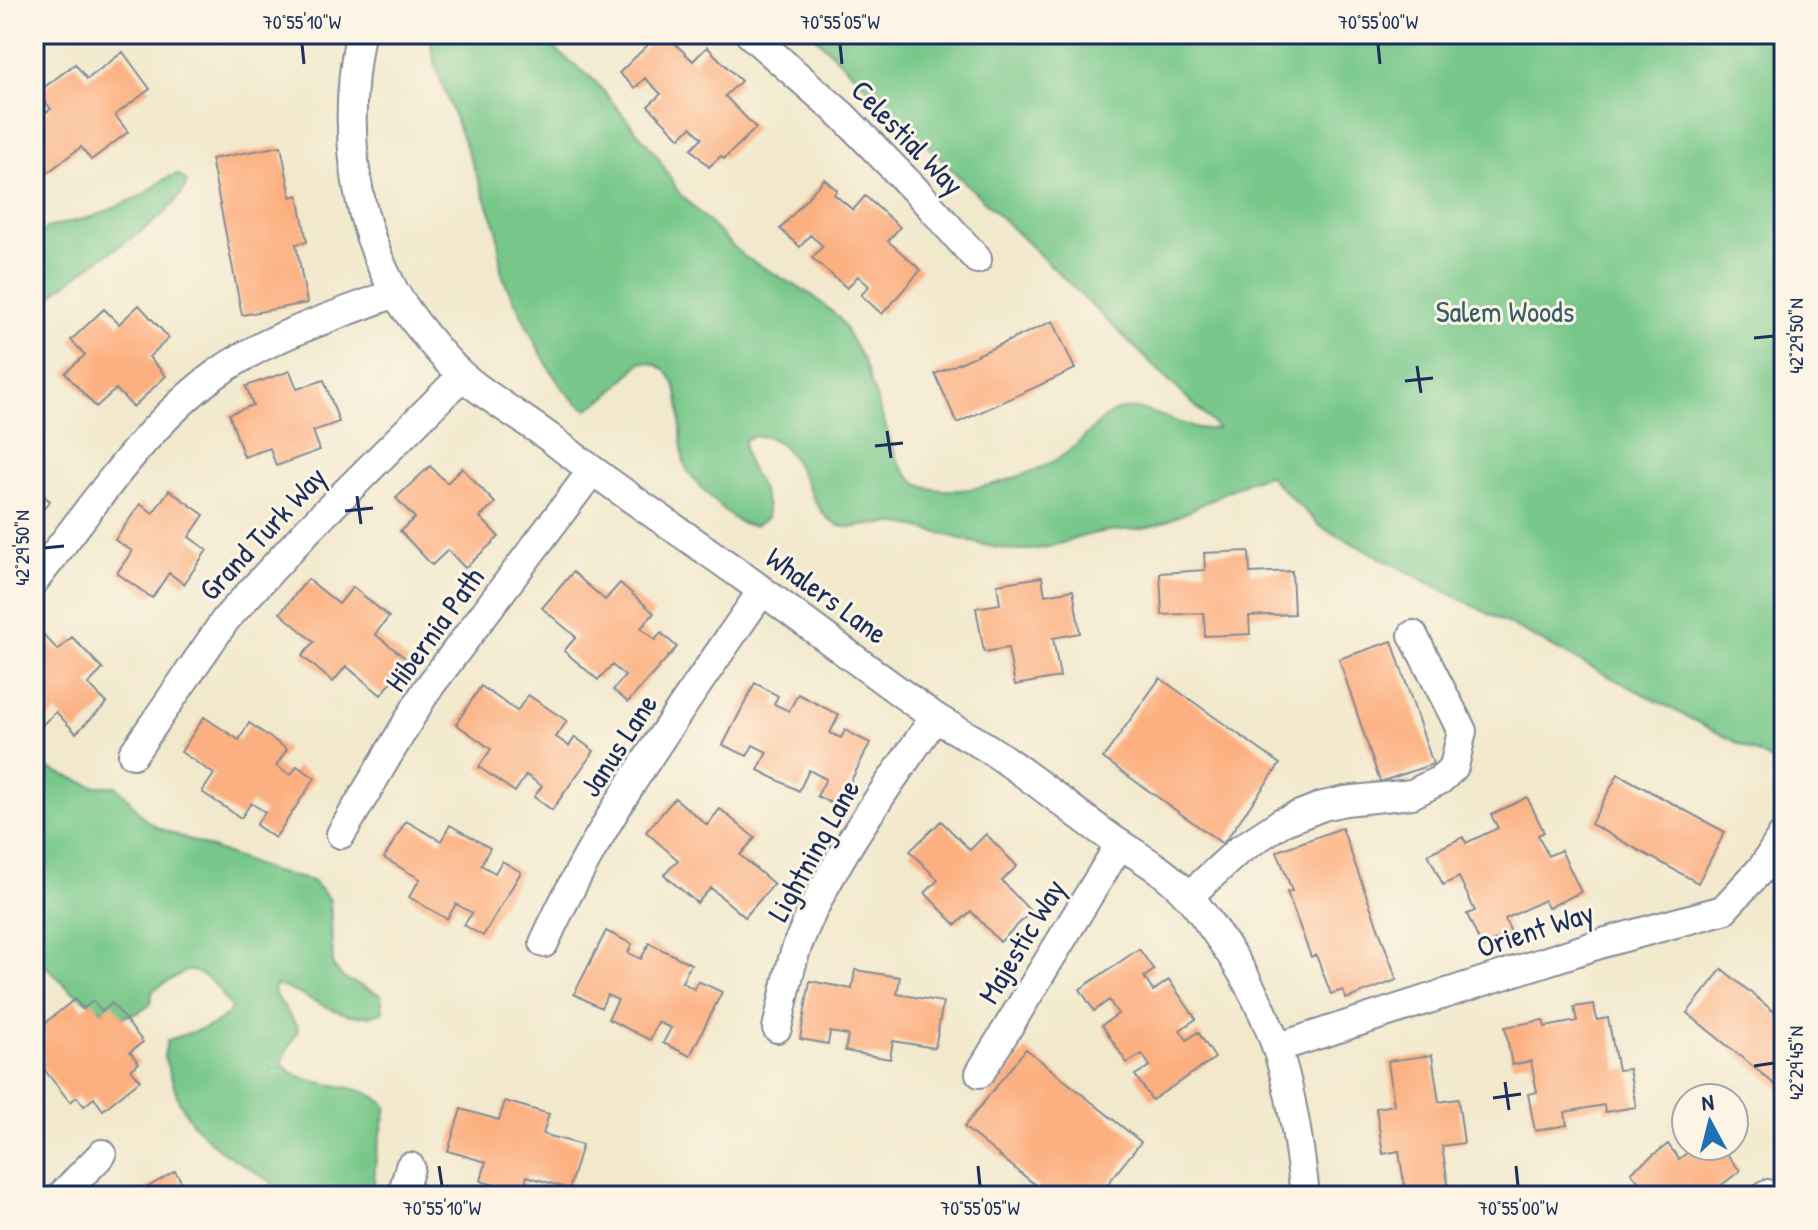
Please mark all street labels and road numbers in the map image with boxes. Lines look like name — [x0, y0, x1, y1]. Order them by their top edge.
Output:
street label: Celestial Way — [843, 70, 973, 204]
street label: Grand Turk Way — [189, 457, 335, 609]
street label: Whalers Lane — [758, 537, 896, 653]
street label: Hibernia Path — [375, 559, 493, 699]
street label: Janus Lane — [570, 686, 666, 804]
street label: Lightning Lane — [758, 772, 868, 928]
street label: Majestic Way — [968, 871, 1074, 1011]
street label: Orient Way — [1471, 891, 1599, 967]

